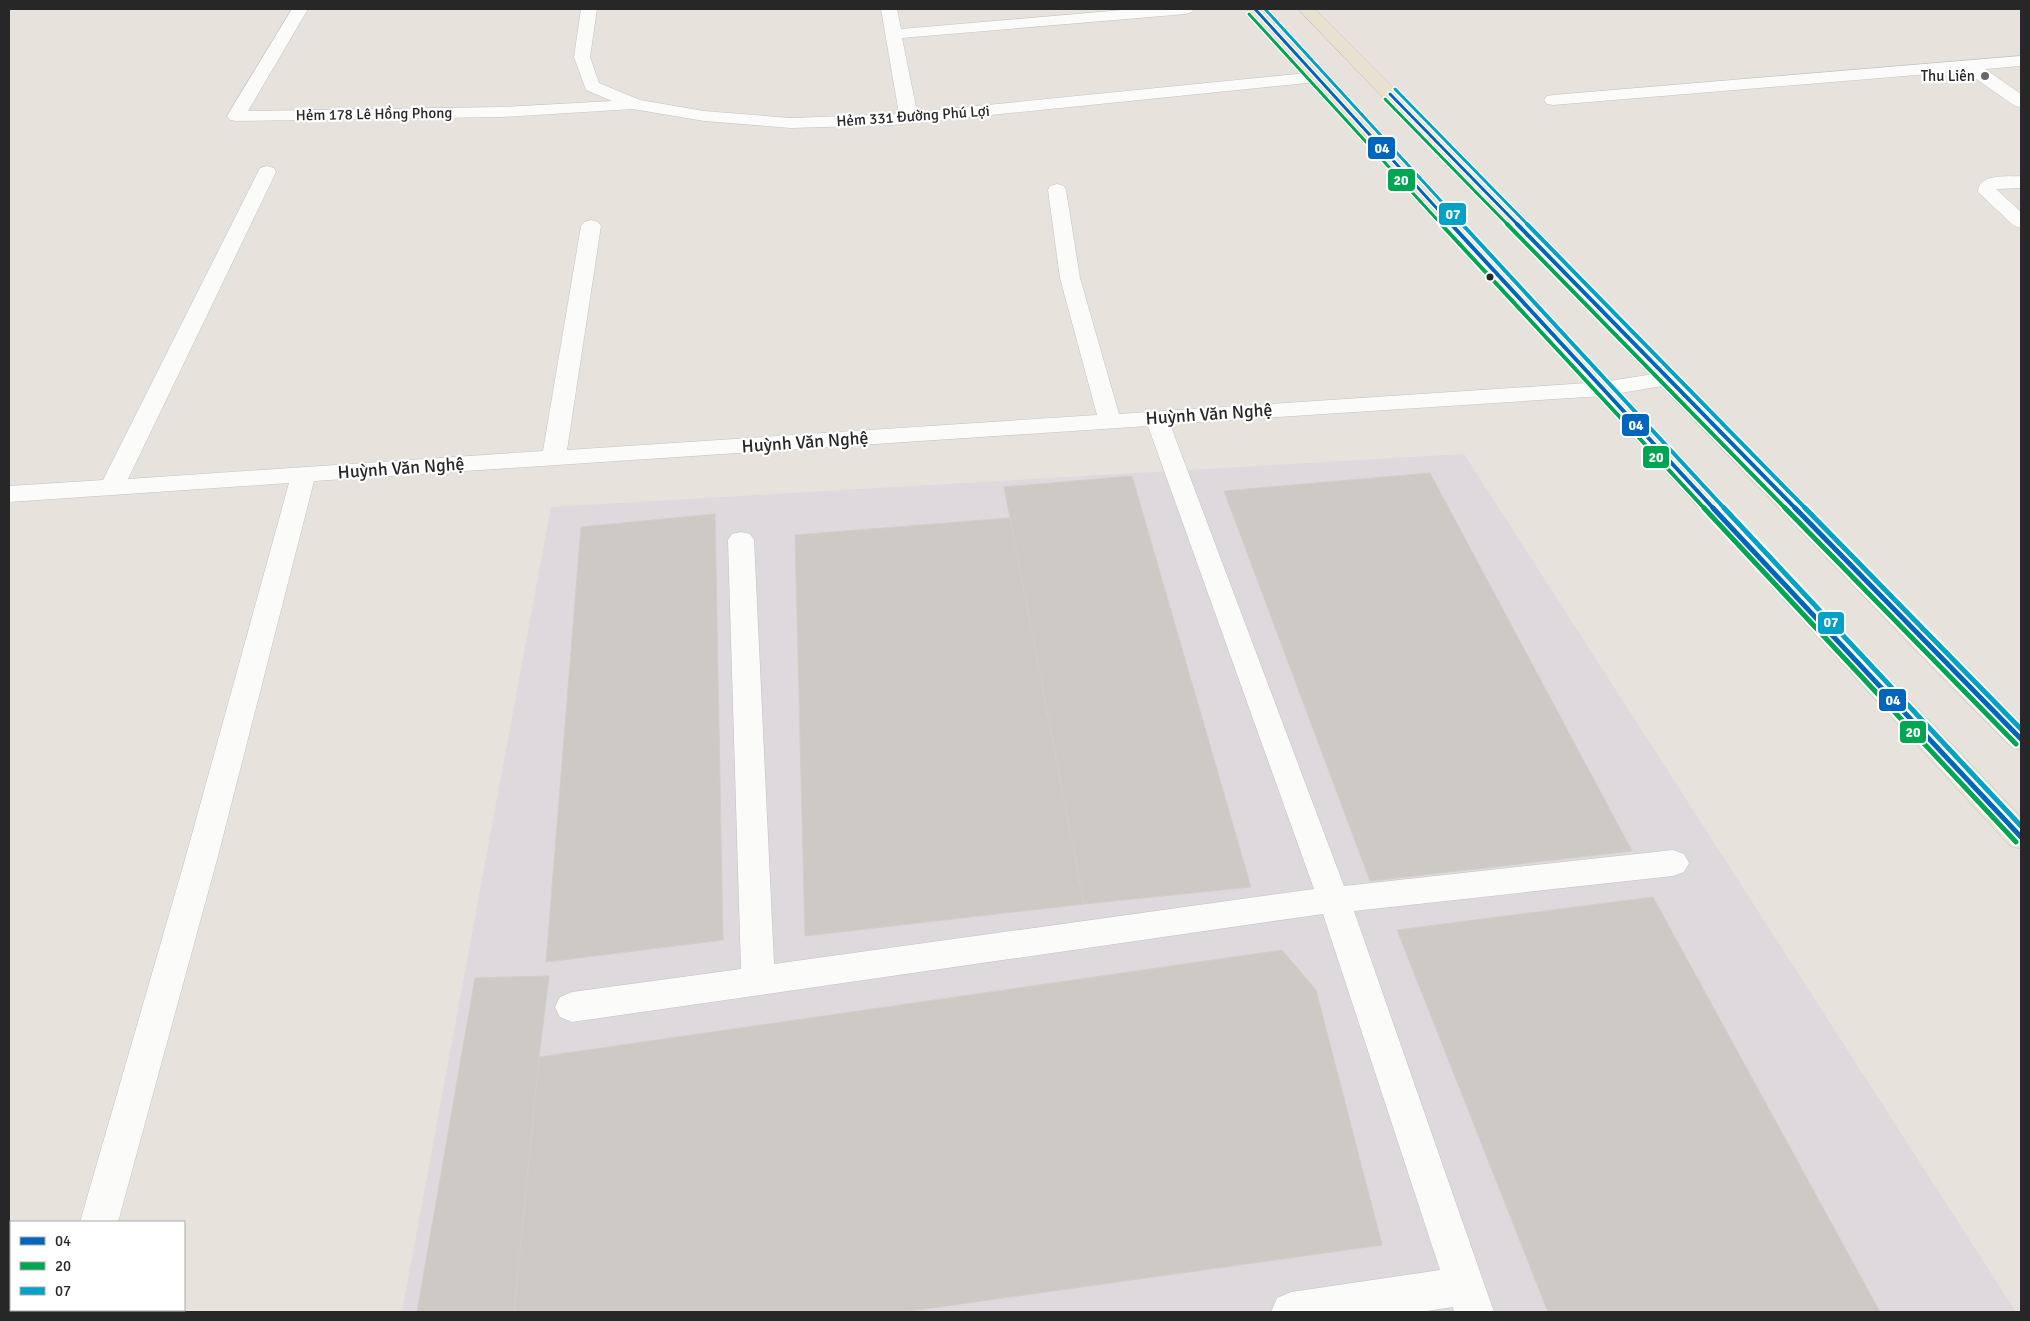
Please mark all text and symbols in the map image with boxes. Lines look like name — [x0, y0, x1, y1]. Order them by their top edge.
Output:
place label: Thu Liên — [1921, 67, 1975, 85]
marker: Thu Liên — [1979, 70, 1991, 82]
street label: Hẻm 331 Đường Phú Lợi — [836, 102, 990, 130]
street label: Hẻm 178 Lê Hồng Phong — [296, 104, 453, 124]
line badge: 04 — [1367, 136, 1396, 160]
text: 04 — [1374, 140, 1390, 157]
line badge: 20 — [1387, 168, 1416, 192]
text: 20 — [1393, 172, 1409, 189]
line badge: 07 — [1438, 202, 1467, 226]
text: 07 — [1445, 206, 1461, 223]
unlabelled marker — [1485, 272, 1495, 282]
street label: Huỳnh Văn Nghệ — [1145, 399, 1273, 429]
line badge: 04 — [1621, 413, 1650, 437]
text: 04 — [1628, 417, 1644, 434]
street label: Huỳnh Văn Nghệ — [741, 427, 869, 457]
line badge: 20 — [1642, 445, 1670, 469]
text: 20 — [1648, 449, 1664, 466]
street label: Huỳnh Văn Nghệ — [337, 453, 465, 483]
line badge: 07 — [1817, 611, 1845, 635]
text: 07 — [1823, 614, 1839, 631]
line badge: 04 — [1878, 688, 1907, 712]
text: 04 — [1885, 692, 1901, 709]
line badge: 20 — [1899, 720, 1927, 744]
text: 20 — [1905, 724, 1921, 741]
legend — [10, 1221, 185, 1311]
text: 04 — [55, 1232, 71, 1250]
text: 20 — [55, 1257, 71, 1275]
text: 07 — [55, 1282, 71, 1300]

